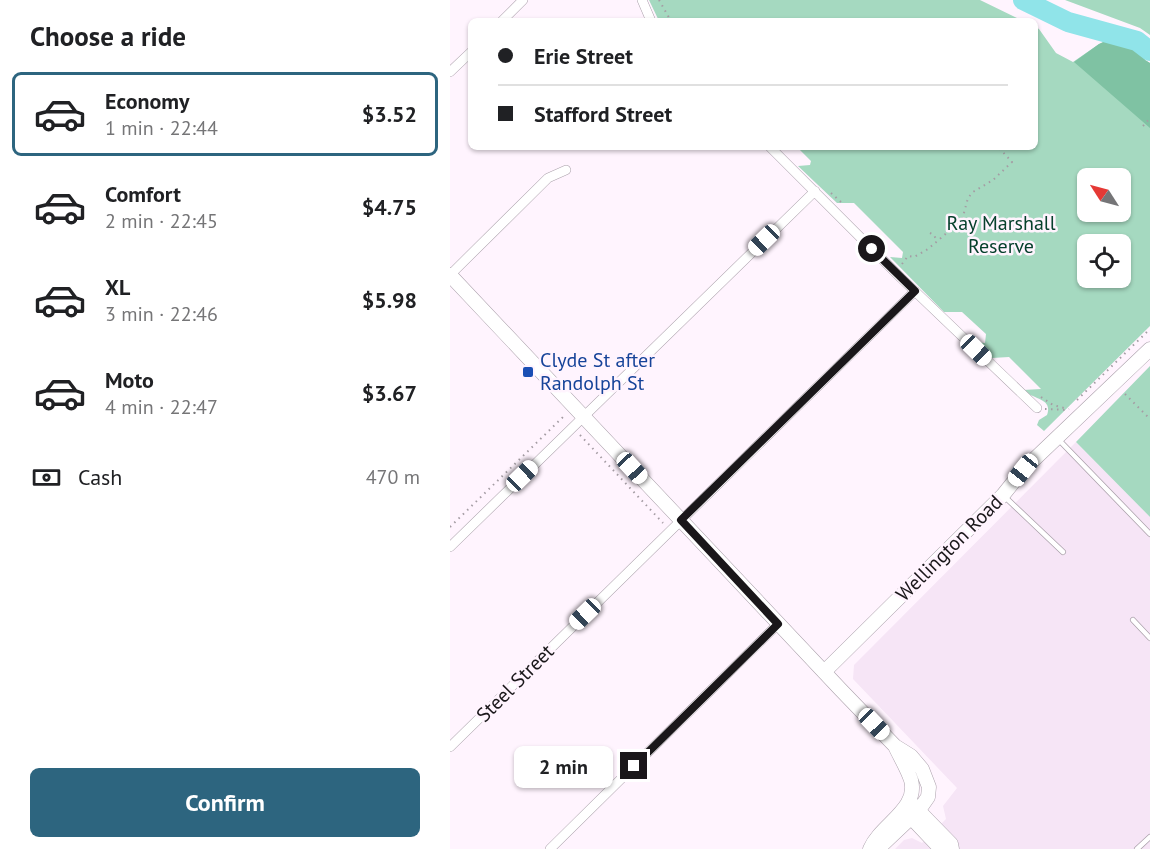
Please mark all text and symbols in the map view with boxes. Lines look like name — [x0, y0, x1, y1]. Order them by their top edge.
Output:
text: Choose a ride — [30, 19, 186, 53]
text: Erie Street — [534, 42, 633, 70]
icon: car — [33, 87, 87, 141]
text: Economy — [105, 87, 189, 115]
text: $3.52 — [362, 100, 417, 128]
text: Stafford Street — [534, 100, 672, 128]
text: 1 min · 22:44 — [105, 115, 218, 141]
north arrow — [1077, 168, 1131, 222]
map controls — [1077, 168, 1131, 288]
icon: car — [33, 180, 87, 234]
text: Comfort — [105, 180, 181, 208]
text: $4.75 — [362, 193, 417, 221]
text: 2 min · 22:45 — [105, 208, 218, 234]
park label: Ray Marshall Reserve — [946, 210, 1056, 259]
car — [745, 221, 783, 259]
button: locate — [1077, 234, 1131, 288]
route start — [858, 235, 885, 262]
icon: car — [33, 273, 87, 327]
text: XL — [105, 273, 130, 301]
text: $5.98 — [362, 286, 417, 314]
text: 3 min · 22:46 — [105, 301, 218, 327]
car — [957, 331, 995, 369]
place label: Clyde St after Randolph St — [540, 347, 655, 396]
marker: Clyde St after Randolph St — [521, 365, 535, 379]
icon: car — [33, 366, 87, 420]
text: Moto — [105, 366, 154, 394]
text: $3.67 — [362, 379, 417, 407]
text: 4 min · 22:47 — [105, 394, 218, 420]
car — [613, 449, 651, 487]
car — [1005, 450, 1041, 490]
car — [503, 457, 541, 495]
icon: cash — [30, 461, 63, 494]
text: Cash — [78, 463, 122, 491]
text: 470 m — [366, 464, 420, 490]
street label: Wellington Road — [890, 489, 1008, 607]
car — [566, 595, 604, 633]
street label: Steel Street — [471, 638, 560, 727]
car — [855, 705, 893, 743]
callout: 2 min — [514, 745, 613, 787]
route end — [620, 752, 647, 779]
text: 2 min — [539, 754, 588, 780]
button: Confirm — [30, 768, 420, 837]

